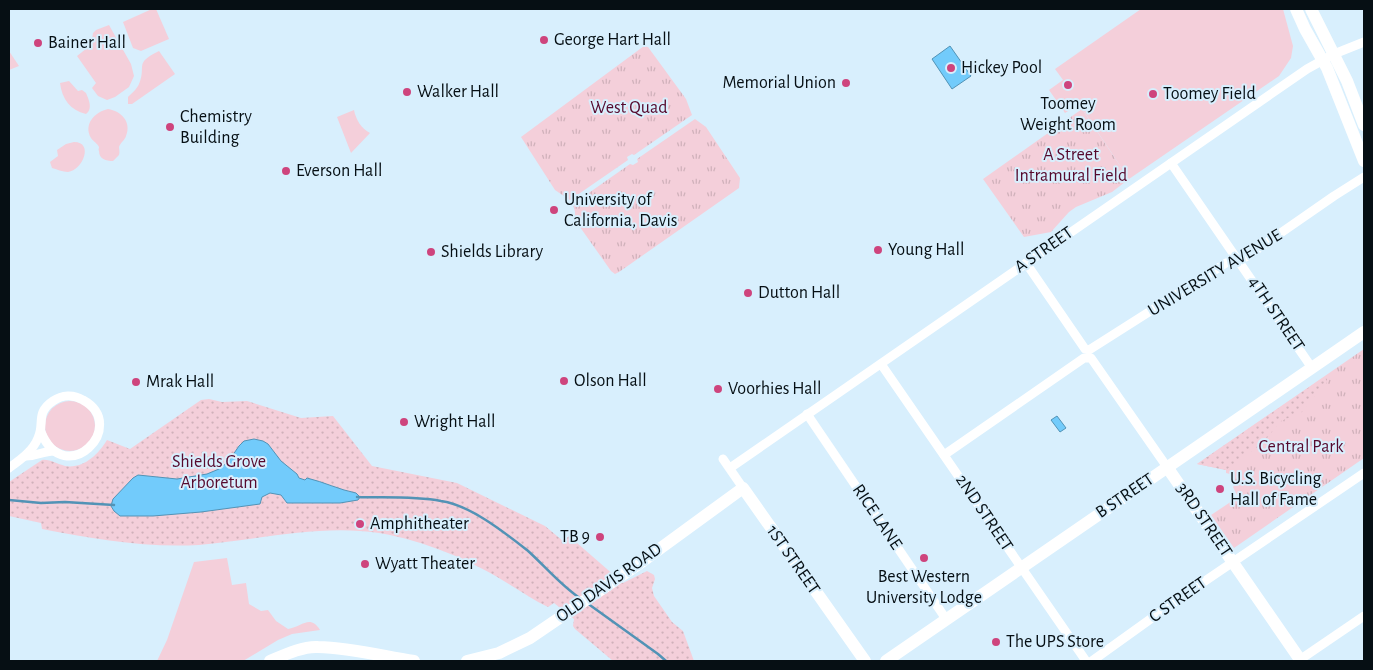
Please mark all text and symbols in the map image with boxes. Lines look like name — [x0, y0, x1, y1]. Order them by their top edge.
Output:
place label: George Hart Hall — [554, 31, 671, 49]
place label: Bainer Hall — [48, 34, 126, 52]
marker: George Hart Hall — [538, 34, 550, 46]
marker: Bainer Hall — [32, 37, 44, 49]
place label: Hickey Pool — [961, 59, 1042, 77]
marker: Hickey Pool — [945, 62, 957, 74]
place label: Memorial Union — [722, 74, 836, 92]
marker: Memorial Union — [840, 77, 852, 89]
marker: Toomey Weight Room — [1062, 79, 1074, 91]
place label: Walker Hall — [417, 83, 499, 101]
place label: Toomey Field — [1163, 85, 1256, 103]
marker: Walker Hall — [401, 86, 413, 98]
marker: Toomey Field — [1147, 88, 1159, 100]
place label: Toomey Weight Room — [1020, 95, 1116, 134]
park label: West Quad — [590, 99, 668, 117]
place label: Chemistry Building — [180, 108, 252, 147]
marker: Chemistry Building — [164, 121, 176, 133]
park label: A Street Intramural Field — [1015, 146, 1127, 185]
place label: Everson Hall — [296, 162, 382, 180]
marker: Everson Hall — [280, 165, 292, 177]
place label: University of California, Davis — [564, 191, 677, 230]
marker: University of California, Davis — [548, 204, 560, 216]
street label: A STREET — [1012, 223, 1077, 276]
street label: UNIVERSITY AVENUE — [1145, 226, 1285, 320]
place label: Young Hall — [888, 241, 964, 259]
place label: Shields Library — [441, 243, 543, 261]
marker: Young Hall — [872, 244, 884, 256]
marker: Shields Library — [425, 246, 437, 258]
street label: 4TH STREET — [1245, 273, 1308, 355]
place label: Dutton Hall — [758, 284, 840, 302]
marker: Dutton Hall — [742, 287, 754, 299]
place label: Olson Hall — [574, 372, 647, 390]
place label: Mrak Hall — [146, 373, 214, 391]
marker: Olson Hall — [558, 375, 570, 387]
marker: Mrak Hall — [130, 376, 142, 388]
place label: Voorhies Hall — [728, 380, 822, 398]
marker: Voorhies Hall — [712, 383, 724, 395]
place label: Wright Hall — [414, 413, 495, 431]
marker: Wright Hall — [398, 416, 410, 428]
park label: Central Park — [1259, 438, 1344, 456]
park label: Shields Grove Arboretum — [172, 453, 266, 492]
street label: B STREET — [1093, 470, 1157, 522]
place label: U.S. Bicycling Hall of Fame — [1230, 470, 1322, 509]
street label: 2ND STREET — [952, 471, 1016, 555]
street label: 3RD STREET — [1173, 480, 1235, 560]
street label: RICE LANE — [849, 481, 905, 553]
marker: U.S. Bicycling Hall of Fame — [1214, 483, 1226, 495]
place label: Amphitheater — [370, 515, 469, 533]
marker: Amphitheater — [354, 518, 366, 530]
street label: 1ST STREET — [763, 522, 823, 598]
place label: TB 9 — [560, 528, 590, 546]
marker: TB 9 — [594, 531, 606, 543]
street label: OLD DAVIS ROAD — [553, 540, 665, 626]
marker: Best Western University Lodge — [918, 552, 930, 564]
place label: Wyatt Theater — [375, 555, 475, 573]
marker: Wyatt Theater — [359, 558, 371, 570]
place label: Best Western University Lodge — [866, 568, 982, 607]
street label: C STREET — [1146, 574, 1210, 626]
place label: The UPS Store — [1006, 633, 1104, 651]
marker: The UPS Store — [990, 636, 1002, 648]

